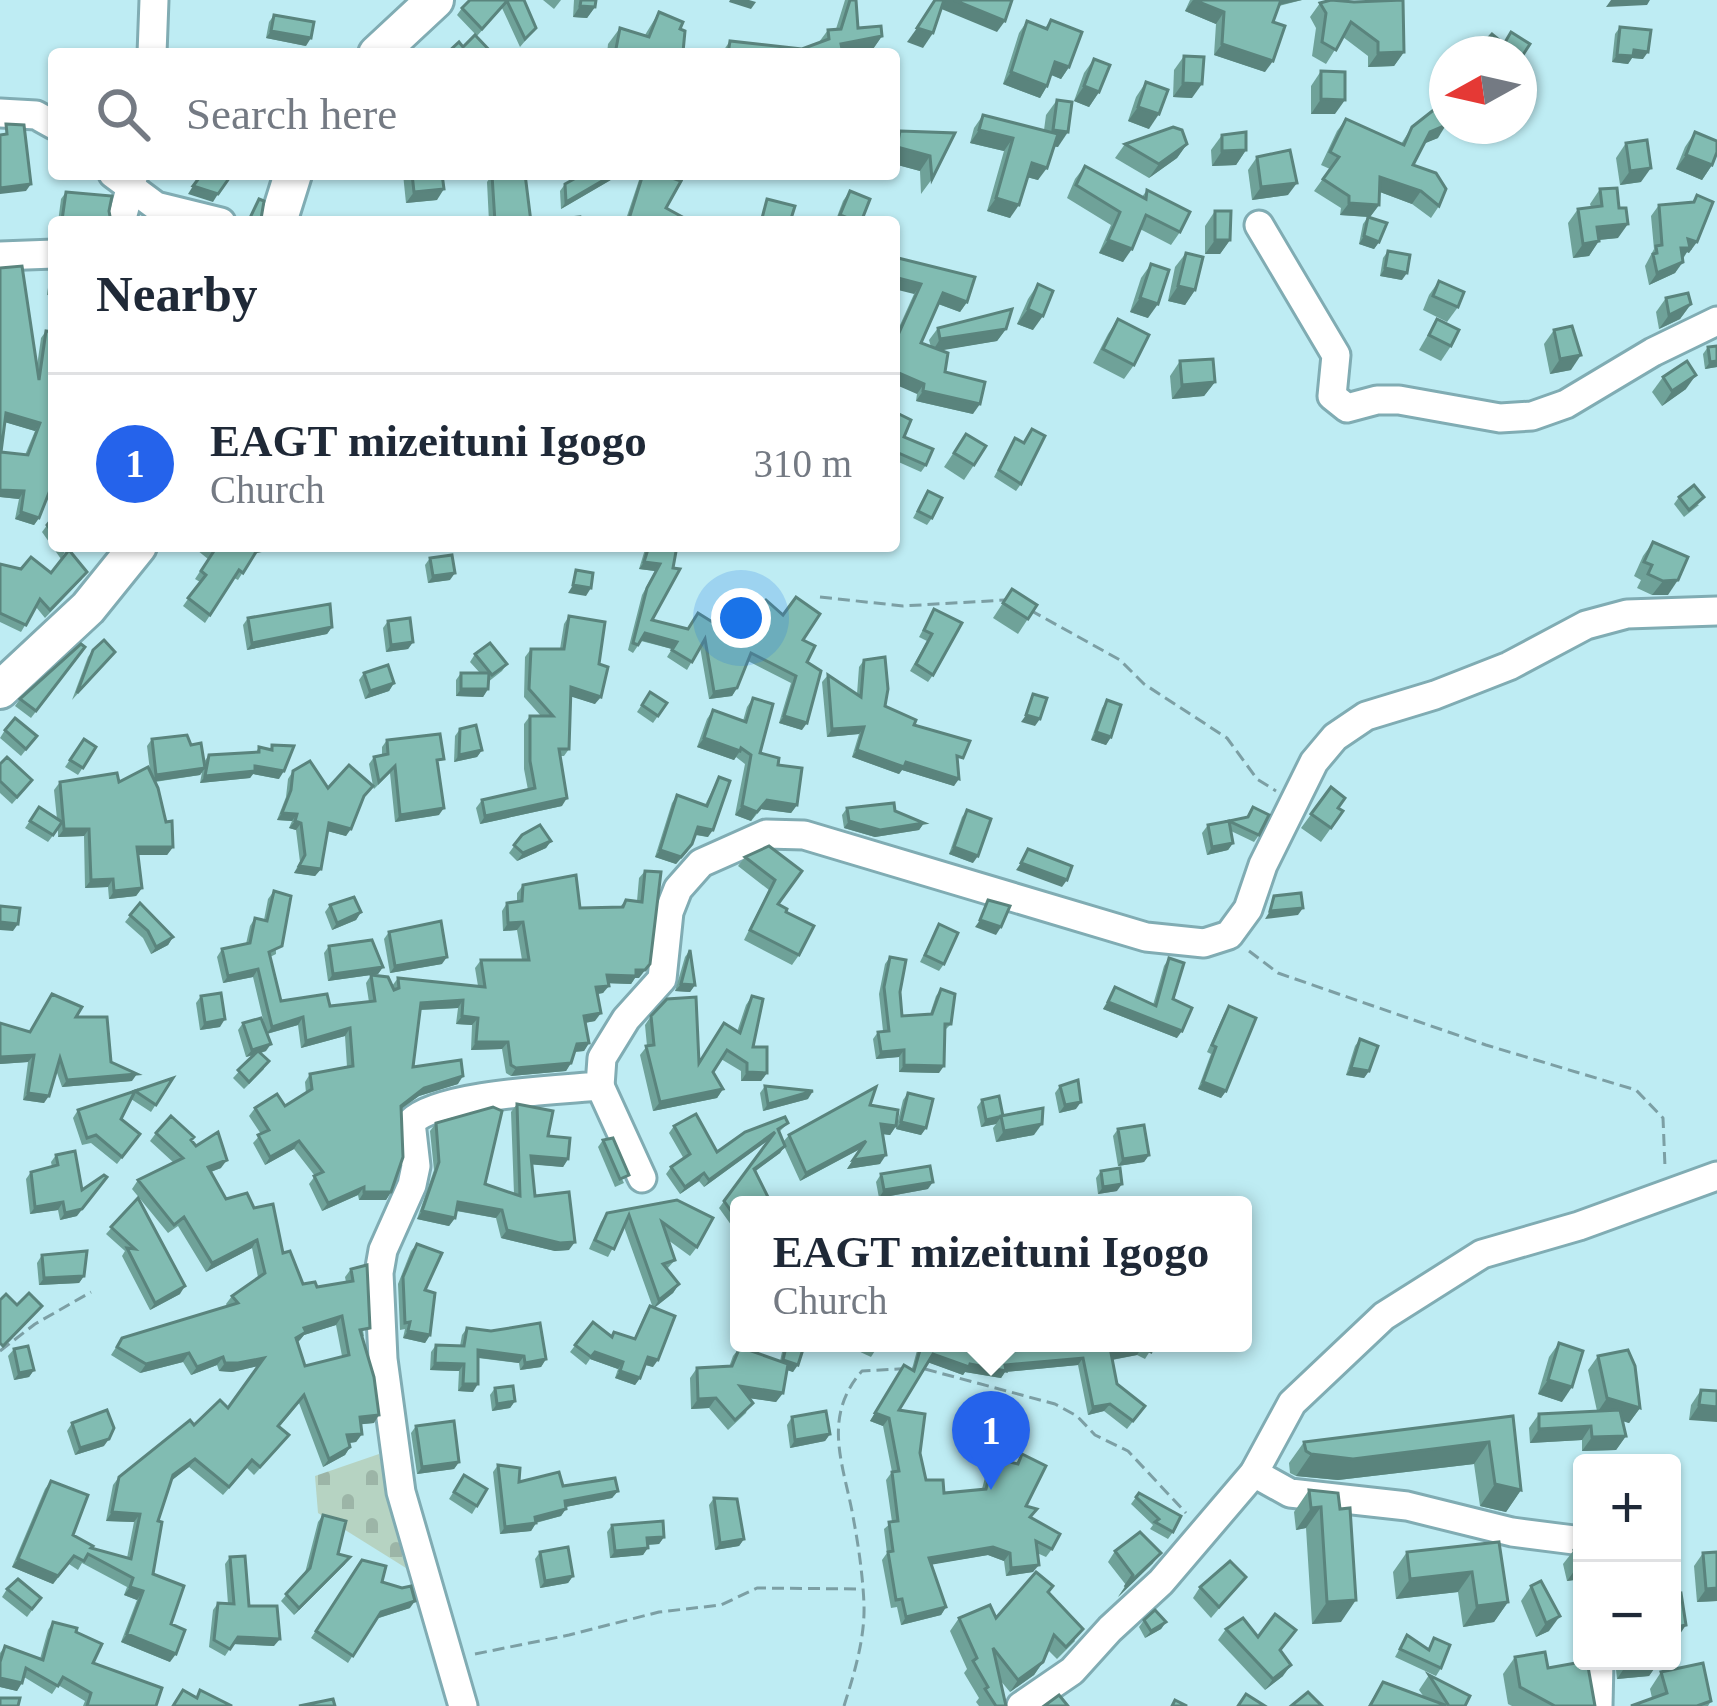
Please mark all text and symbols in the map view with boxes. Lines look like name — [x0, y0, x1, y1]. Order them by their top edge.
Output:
north arrow — [1429, 36, 1537, 144]
search box — [48, 48, 900, 180]
icon: search — [90, 81, 156, 147]
text: Search here — [186, 89, 397, 139]
text: Nearby — [96, 266, 257, 322]
text: EAGT mizeituni Igogo — [210, 416, 647, 466]
text: 1 — [125, 442, 145, 485]
text: 310 m — [753, 442, 852, 485]
text: Church — [210, 468, 325, 511]
your location — [711, 588, 771, 648]
popup — [730, 1196, 1252, 1352]
text: EAGT mizeituni Igogo — [773, 1227, 1209, 1277]
text: Church — [773, 1279, 887, 1322]
pin: 1 — [952, 1391, 1030, 1490]
map controls — [1573, 1454, 1681, 1670]
button: + — [1573, 1454, 1681, 1562]
button: − — [1573, 1562, 1681, 1670]

